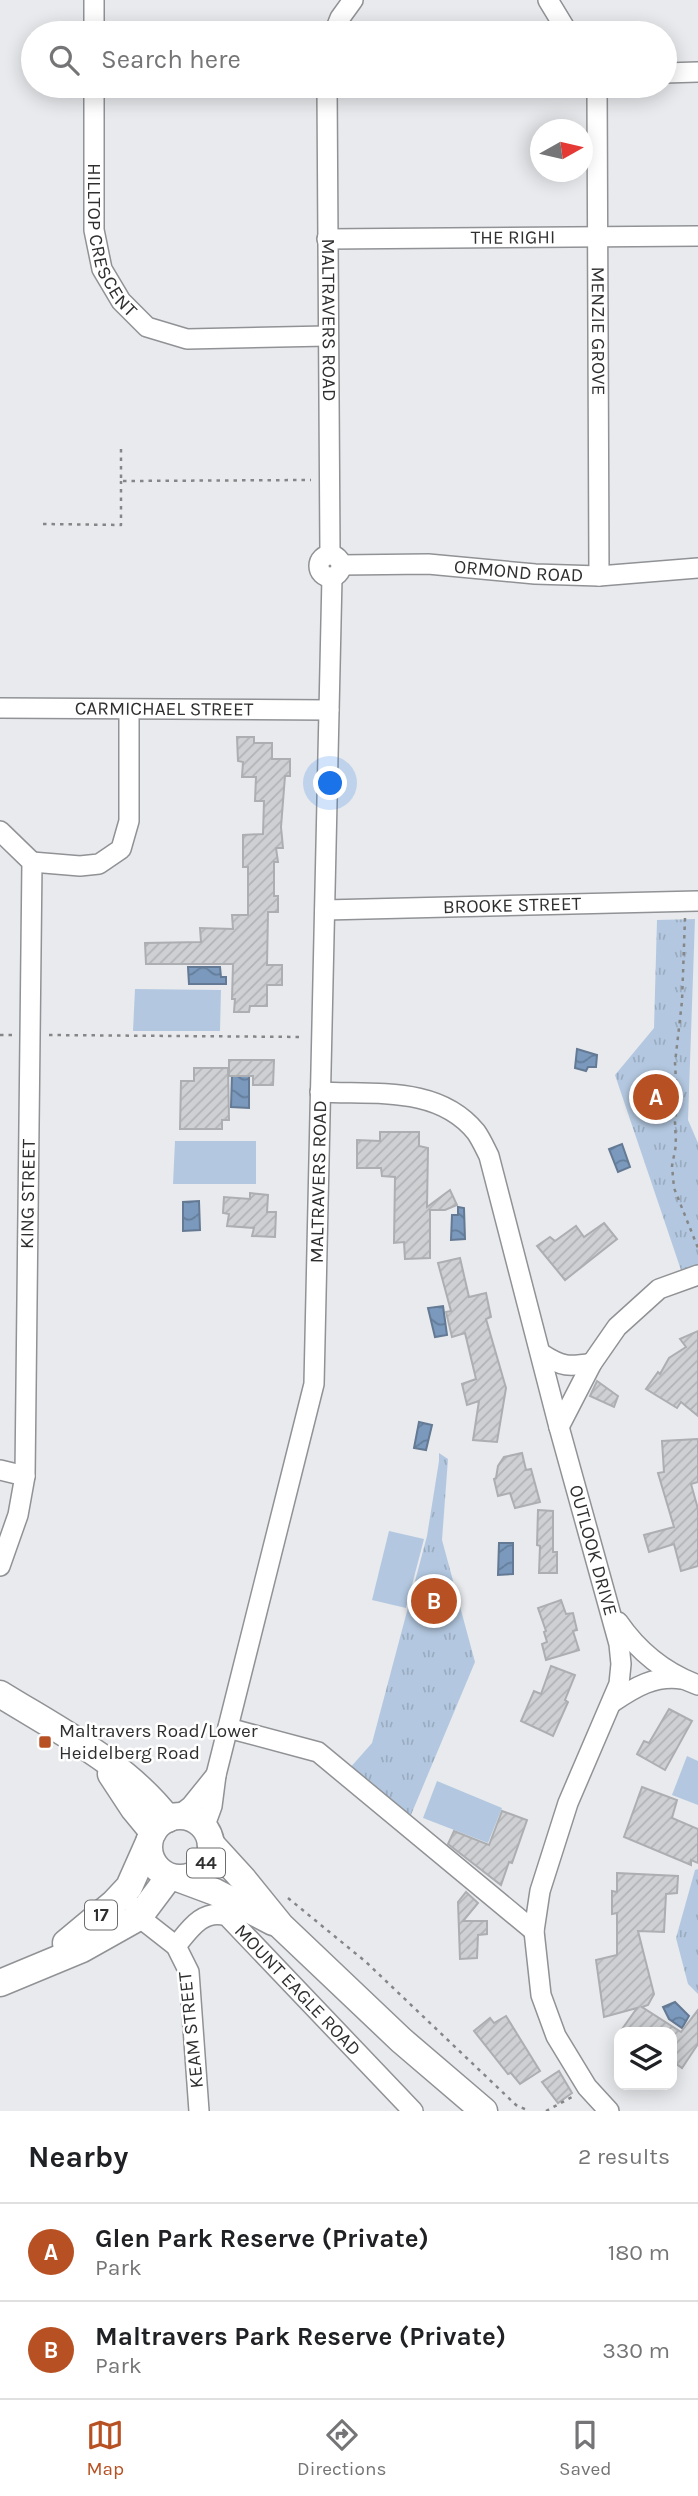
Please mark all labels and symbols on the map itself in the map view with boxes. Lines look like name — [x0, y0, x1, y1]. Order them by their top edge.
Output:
north arrow — [530, 119, 593, 182]
street label: HILLTOP CRESCENT — [83, 163, 142, 322]
street label: THE RIGHI — [471, 226, 555, 249]
street label: MALTRAVERS ROAD — [317, 238, 340, 402]
street label: MENZIE GROVE — [587, 266, 609, 396]
street label: ORMOND ROAD — [453, 555, 584, 587]
street label: CARMICHAEL STREET — [75, 697, 254, 721]
your location — [313, 766, 347, 800]
street label: BROOKE STREET — [443, 893, 582, 918]
pin: A — [633, 1071, 679, 1123]
street label: MALTRAVERS ROAD — [306, 1100, 331, 1264]
street label: KING STREET — [16, 1138, 40, 1249]
street label: OUTLOOK DRIVE — [565, 1483, 622, 1618]
pin: B — [411, 1575, 457, 1627]
place label: Maltravers Road/Lower Heidelberg Road — [59, 1720, 258, 1764]
marker: Maltravers Road/Lower Heidelberg Road — [37, 1734, 53, 1750]
road number: 44 — [187, 1849, 225, 1878]
road number: 17 — [85, 1900, 117, 1929]
street label: MOUNT EAGLE ROAD — [230, 1920, 365, 2060]
street label: KEAM STREET — [174, 1970, 208, 2089]

